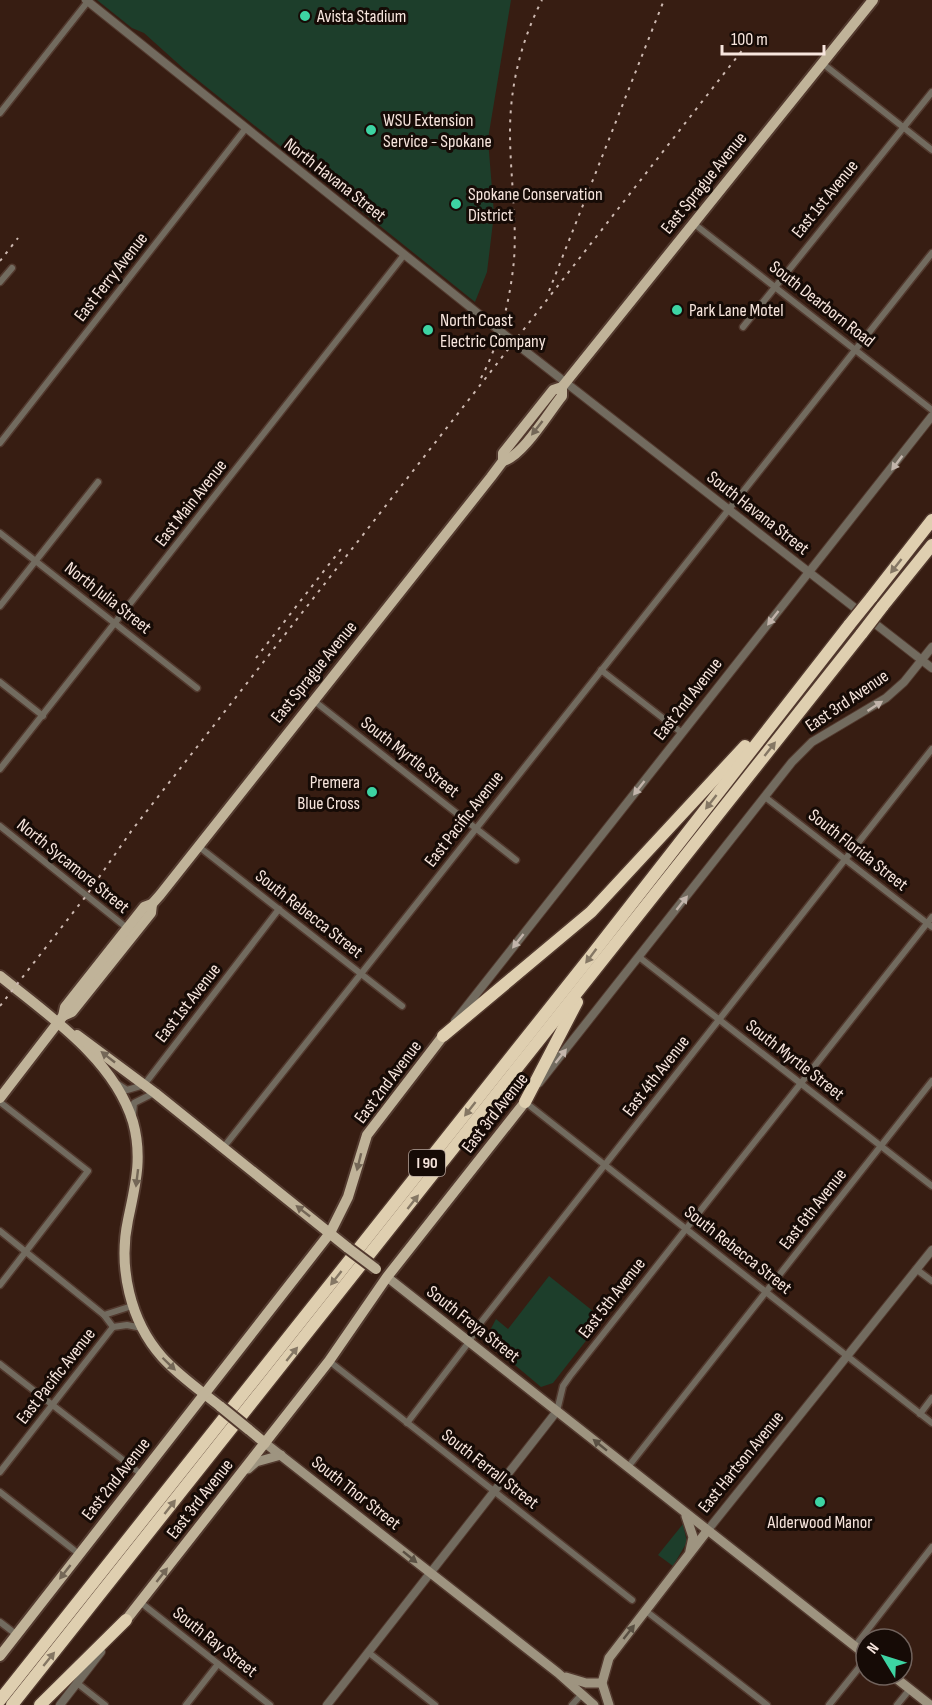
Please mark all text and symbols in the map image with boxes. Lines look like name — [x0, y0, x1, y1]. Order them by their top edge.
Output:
place label: Avista Stadium — [316, 6, 406, 27]
marker: Avista Stadium — [298, 9, 312, 23]
scale bar — [722, 18, 824, 56]
text: 100 m — [731, 29, 768, 50]
place label: WSU Extension Service - Spokane — [383, 110, 492, 152]
marker: WSU Extension Service - Spokane — [364, 123, 378, 137]
street label: East Sprague Avenue — [657, 128, 751, 238]
street label: North Havana Street — [280, 134, 390, 226]
street label: East 1st Avenue — [787, 156, 863, 242]
place label: Spokane Conservation District — [468, 184, 603, 226]
marker: Spokane Conservation District — [449, 197, 463, 211]
street label: East Ferry Avenue — [70, 228, 152, 326]
street label: South Dearborn Road — [765, 256, 879, 352]
place label: Park Lane Motel — [689, 300, 784, 321]
marker: Park Lane Motel — [670, 303, 684, 317]
place label: North Coast Electric Company — [440, 310, 546, 352]
marker: North Coast Electric Company — [421, 323, 435, 337]
one-way arrow — [530, 420, 543, 436]
street label: East Main Avenue — [151, 455, 231, 551]
one-way arrow — [891, 455, 903, 470]
street label: South Havana Street — [703, 467, 814, 560]
street label: North Julia Street — [60, 558, 156, 639]
one-way arrow — [890, 558, 902, 573]
one-way arrow — [766, 610, 779, 626]
street label: East Sprague Avenue — [267, 617, 361, 727]
street label: East 2nd Avenue — [649, 654, 727, 744]
street label: East 3rd Avenue — [801, 666, 893, 736]
one-way arrow — [866, 701, 883, 712]
street label: South Myrtle Street — [357, 712, 464, 802]
one-way arrow — [764, 742, 776, 757]
street label: East Pacific Avenue — [420, 767, 508, 871]
place label: Premera Blue Cross — [297, 772, 360, 814]
one-way arrow — [633, 780, 645, 795]
marker: Premera Blue Cross — [365, 785, 379, 799]
one-way arrow — [704, 794, 717, 810]
street label: South Florida Street — [804, 805, 912, 896]
street label: North Sycamore Street — [13, 814, 134, 918]
street label: South Rebecca Street — [251, 866, 367, 963]
one-way arrow — [676, 895, 688, 911]
one-way arrow — [513, 933, 525, 948]
one-way arrow — [585, 948, 598, 964]
street label: East 1st Avenue — [151, 959, 225, 1047]
street label: South Myrtle Street — [742, 1015, 849, 1105]
street label: East 4th Avenue — [618, 1032, 694, 1120]
street label: East 2nd Avenue — [350, 1036, 426, 1128]
one-way arrow — [555, 1048, 568, 1064]
one-way arrow — [101, 1051, 117, 1063]
street label: East 3rd Avenue — [457, 1069, 533, 1157]
one-way arrow — [464, 1101, 477, 1116]
road number: I 90 — [409, 1150, 445, 1176]
one-way arrow — [353, 1152, 363, 1171]
street label: East 6th Avenue — [775, 1164, 851, 1254]
one-way arrow — [133, 1169, 142, 1188]
one-way arrow — [407, 1194, 420, 1210]
street label: South Rebecca Street — [680, 1202, 796, 1299]
one-way arrow — [295, 1204, 311, 1217]
street label: East 5th Avenue — [574, 1254, 650, 1342]
one-way arrow — [329, 1270, 342, 1286]
street label: South Freya Street — [422, 1281, 524, 1367]
street label: East Pacific Avenue — [12, 1324, 100, 1428]
one-way arrow — [285, 1347, 297, 1362]
one-way arrow — [161, 1357, 176, 1371]
street label: East Hartson Avenue — [694, 1407, 788, 1517]
street label: South Ferrall Street — [437, 1425, 543, 1514]
street label: East 2nd Avenue — [77, 1434, 155, 1524]
one-way arrow — [592, 1438, 608, 1451]
street label: South Thor Street — [307, 1452, 405, 1535]
street label: East 3rd Avenue — [162, 1455, 238, 1543]
marker: Alderwood Manor — [813, 1495, 827, 1509]
one-way arrow — [164, 1499, 177, 1515]
place label: Alderwood Manor — [767, 1512, 872, 1533]
one-way arrow — [402, 1550, 418, 1563]
one-way arrow — [59, 1565, 71, 1580]
one-way arrow — [156, 1567, 168, 1582]
street label: South Ray Street — [169, 1603, 262, 1682]
one-way arrow — [623, 1625, 635, 1640]
north arrow — [854, 1627, 914, 1687]
text: N — [863, 1639, 883, 1658]
one-way arrow — [42, 1651, 55, 1667]

